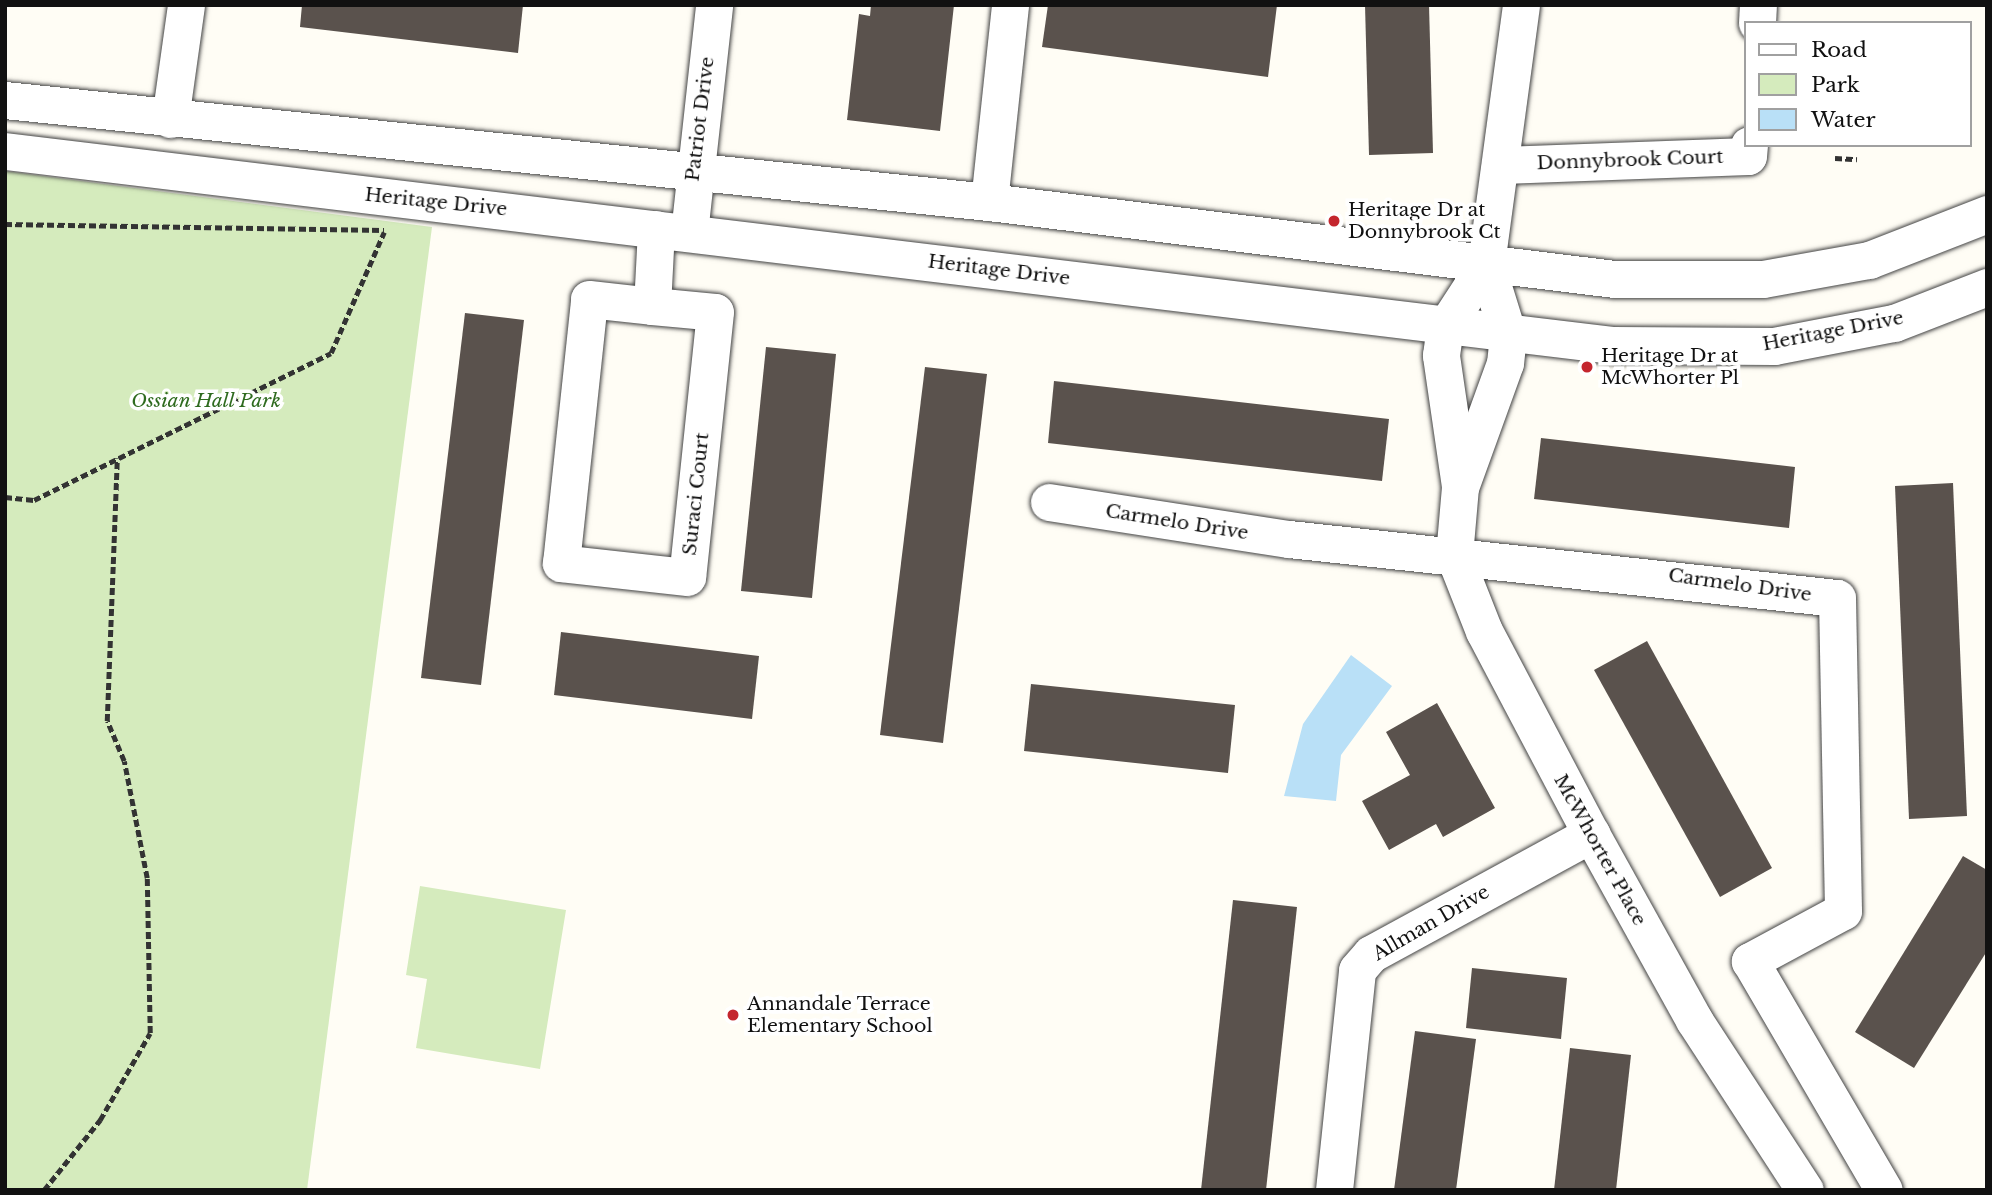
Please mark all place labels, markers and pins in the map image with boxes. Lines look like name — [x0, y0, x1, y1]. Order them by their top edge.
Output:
place label: Heritage Dr at Donnybrook Ct — [1348, 199, 1501, 243]
marker: Heritage Dr at Donnybrook Ct — [1326, 213, 1342, 229]
place label: Heritage Dr at McWhorter Pl — [1601, 345, 1739, 389]
marker: Heritage Dr at McWhorter Pl — [1579, 359, 1595, 375]
place label: Annandale Terrace Elementary School — [747, 993, 933, 1037]
marker: Annandale Terrace Elementary School — [725, 1007, 741, 1023]

